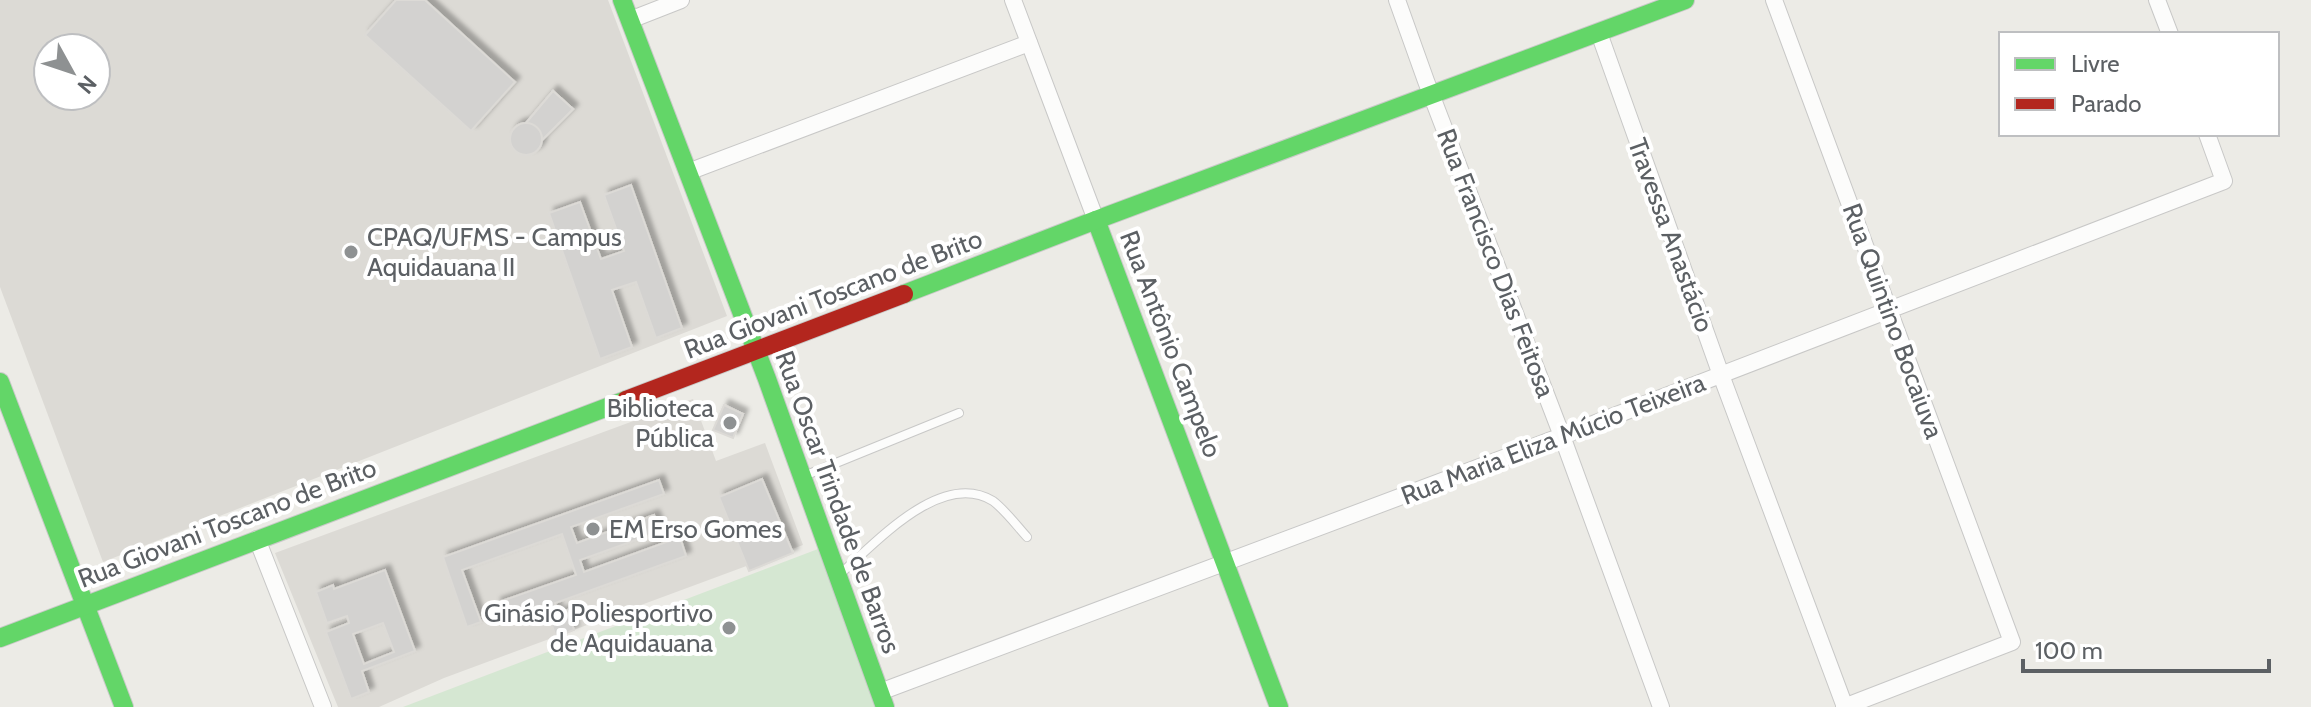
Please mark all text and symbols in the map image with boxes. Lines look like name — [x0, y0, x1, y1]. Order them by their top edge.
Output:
north arrow — [32, 32, 112, 112]
legend — [1999, 32, 2279, 136]
text: Livre — [2071, 49, 2119, 78]
text: N — [72, 70, 102, 99]
text: Parado — [2071, 89, 2141, 118]
street label: Rua Francisco Dias Feitosa — [1430, 124, 1562, 402]
street label: Travessa Anastácio — [1621, 134, 1721, 336]
street label: Rua Quintino Bocaiuva — [1836, 199, 1951, 443]
place label: CPAQ/UFMS - Campus Aquidauana II — [367, 221, 622, 283]
street label: Rua Giovani Toscano de Brito — [679, 222, 987, 366]
street label: Rua Antônio Campelo — [1113, 226, 1229, 462]
marker: CPAQ/UFMS - Campus Aquidauana II — [342, 243, 360, 261]
street label: Rua Oscar Trindade de Barros — [768, 346, 908, 658]
street label: Rua Maria Eliza Múcio Teixeira — [1396, 366, 1710, 512]
place label: Biblioteca Pública — [607, 392, 715, 454]
marker: Biblioteca Pública — [721, 414, 739, 432]
street label: Rua Giovani Toscano de Brito — [73, 451, 381, 595]
place label: EM Erso Gomes — [609, 513, 782, 545]
marker: EM Erso Gomes — [584, 520, 602, 538]
place label: Ginásio Poliesportivo de Aquidauana — [484, 597, 714, 659]
marker: Ginásio Poliesportivo de Aquidauana — [720, 619, 738, 637]
scale bar — [2023, 623, 2269, 673]
text: 100 m — [2035, 636, 2103, 665]

